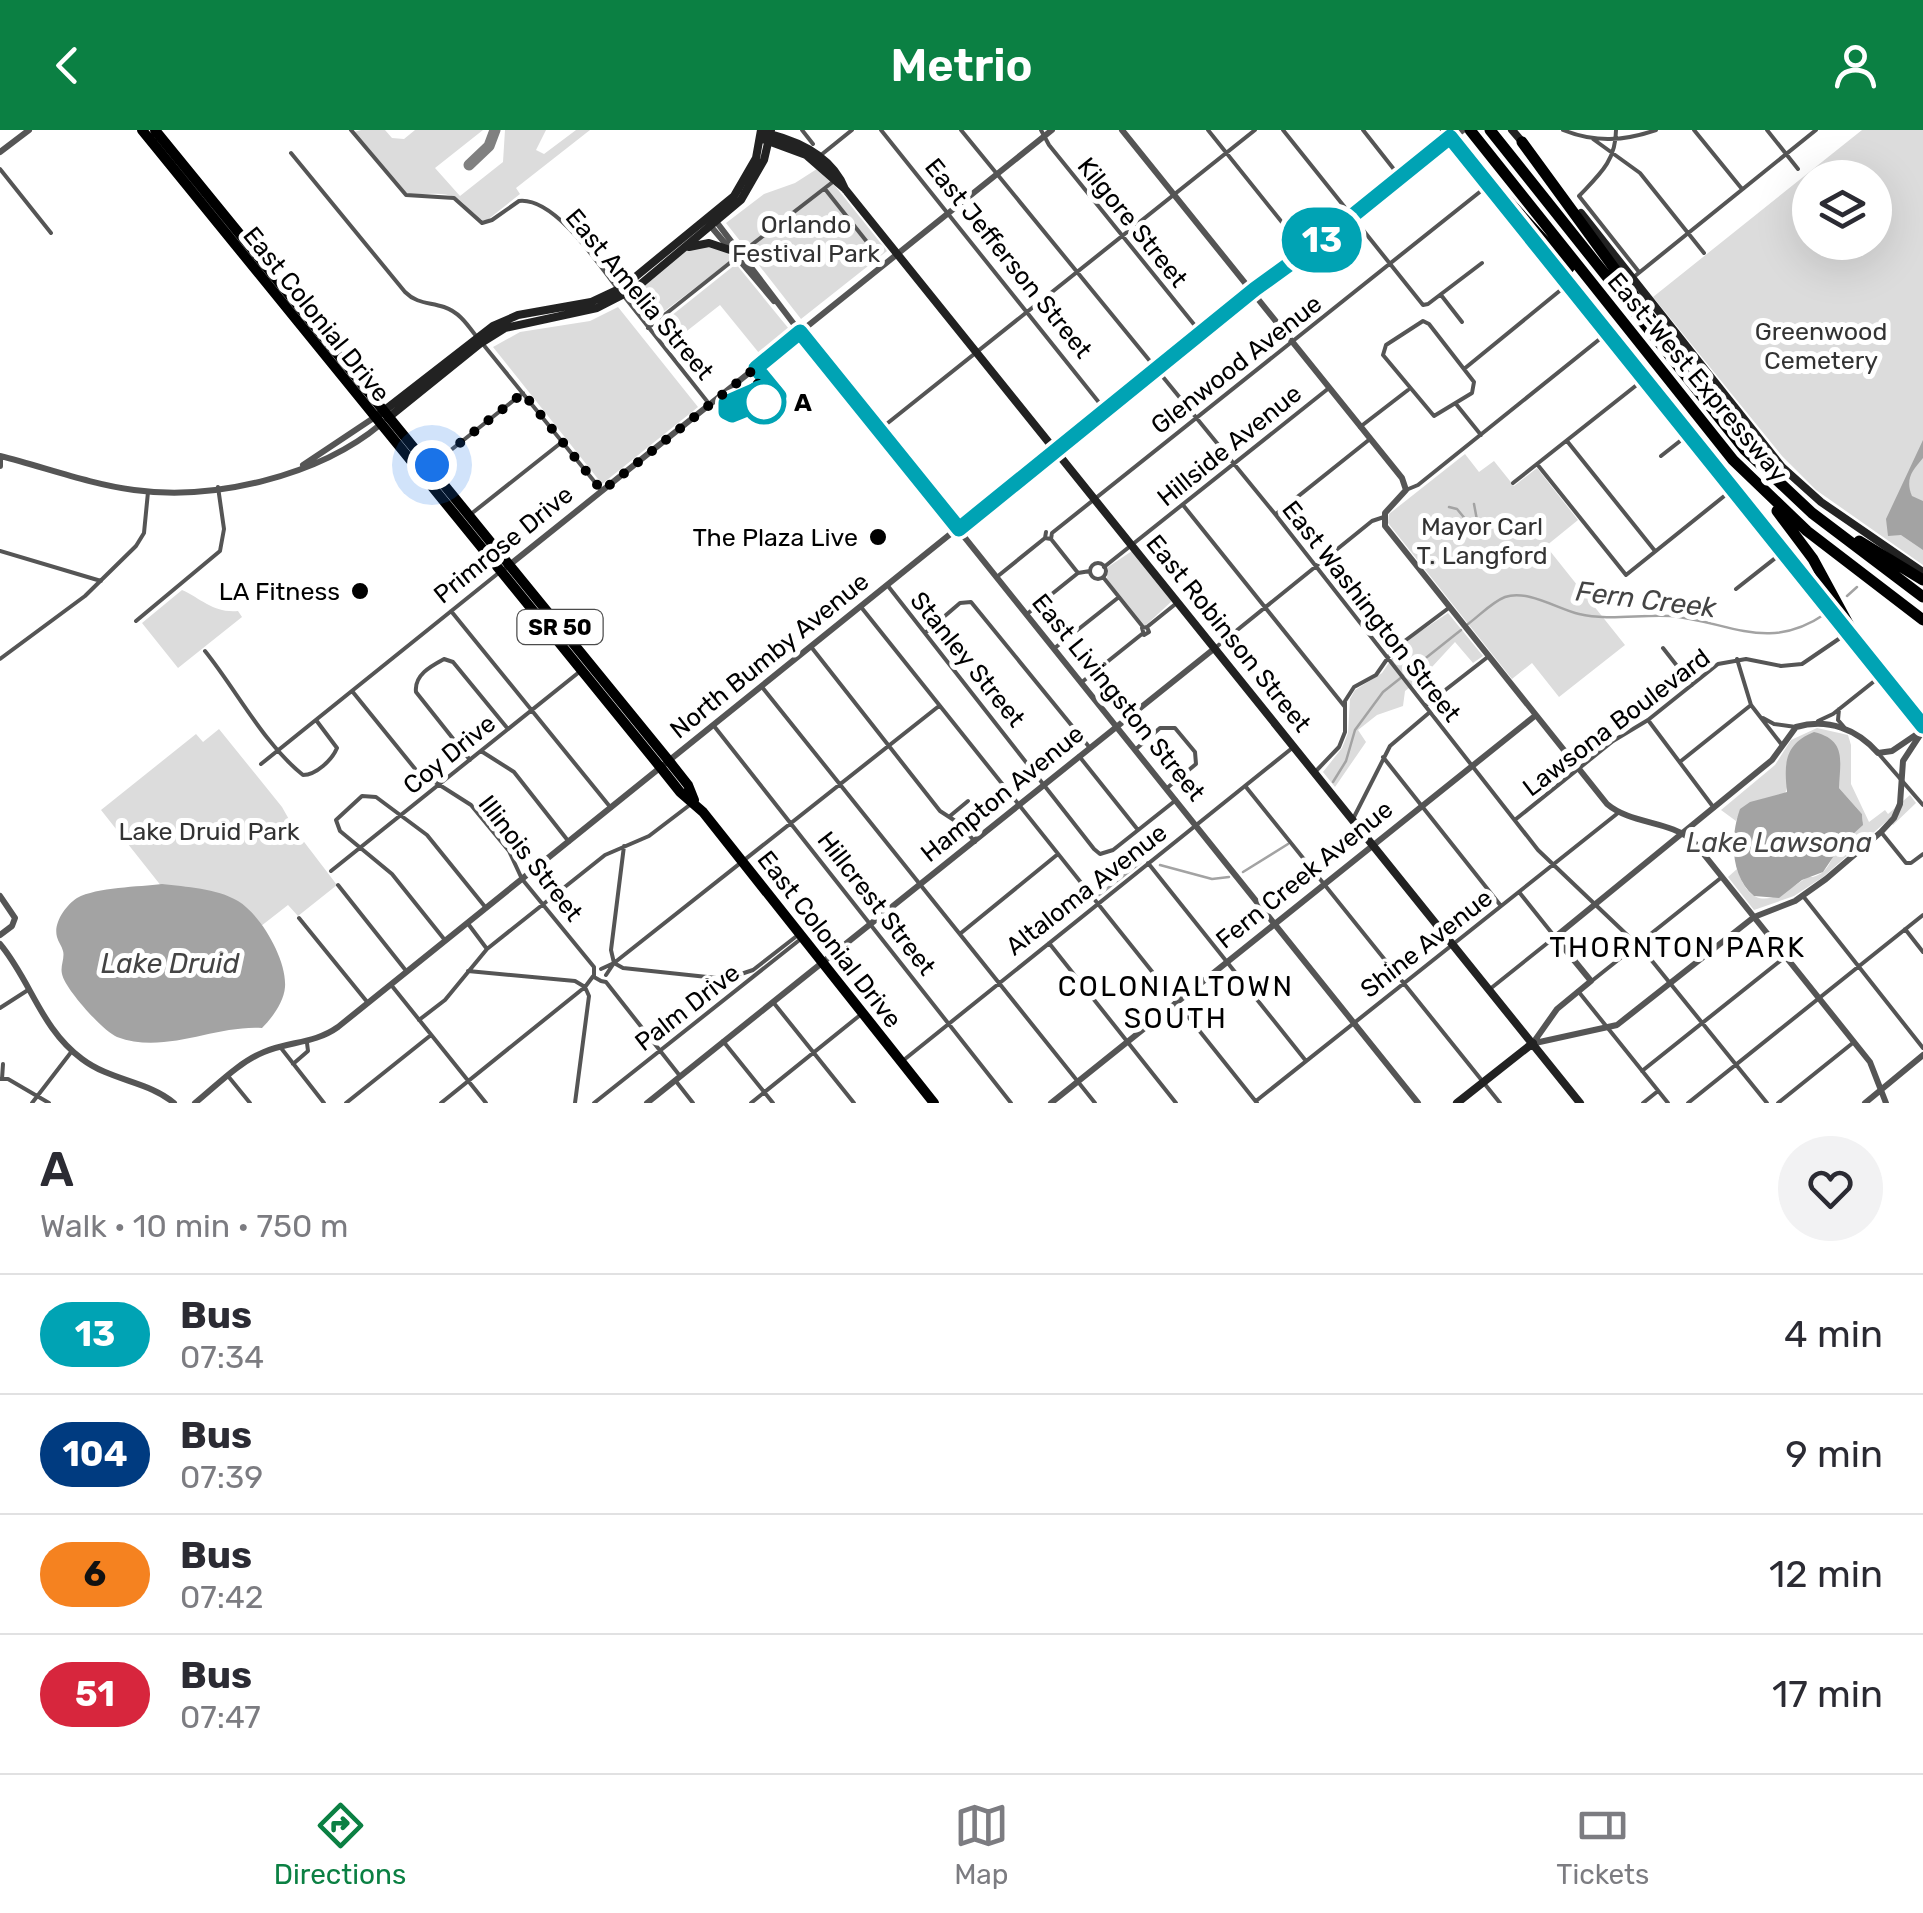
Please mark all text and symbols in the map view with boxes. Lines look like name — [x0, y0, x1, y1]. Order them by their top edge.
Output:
icon: back — [40, 38, 95, 93]
icon: person — [1828, 38, 1883, 93]
text: Metrio — [890, 39, 1033, 92]
street label: Kilgore Street — [1072, 152, 1194, 293]
street label: East Jefferson Street — [919, 153, 1098, 364]
map controls — [1792, 160, 1892, 260]
button: layers — [1792, 160, 1892, 260]
street label: East Amelia Street — [560, 203, 720, 386]
line badge: 13 — [1277, 208, 1367, 272]
park label: Orlando Festival Park — [732, 210, 880, 268]
text: 13 — [1302, 219, 1342, 261]
street label: East Colonial Drive — [237, 221, 396, 408]
street label: East-West Expressway — [1602, 267, 1794, 488]
street label: Glenwood Avenue — [1145, 289, 1327, 440]
park label: Greenwood Cemetery — [1755, 317, 1887, 375]
street label: Hillside Avenue — [1152, 378, 1307, 512]
marker: A — [743, 381, 785, 423]
place label: A — [794, 388, 812, 417]
your location — [407, 440, 457, 490]
street label: Primrose Drive — [428, 479, 579, 609]
street label: East Washington Street — [1276, 495, 1467, 728]
park label: Mayor Carl T. Langford — [1416, 512, 1548, 570]
place label: The Plaza Live — [693, 523, 858, 552]
marker: The Plaza Live — [867, 526, 889, 548]
street label: East Robinson Street — [1140, 529, 1317, 738]
street label: North Bumby Avenue — [664, 566, 874, 744]
water label: Fern Creek — [1574, 575, 1719, 625]
place label: LA Fitness — [219, 577, 340, 606]
marker: LA Fitness — [349, 580, 371, 602]
street label: Stanley Street — [904, 586, 1031, 733]
street label: East Livingston Street — [1026, 588, 1211, 807]
road number: SR 50 — [518, 610, 602, 644]
street label: Lawsona Boulevard — [1517, 643, 1716, 802]
street label: Coy Drive — [397, 709, 501, 800]
street label: Hampton Avenue — [915, 719, 1090, 868]
street label: Illinois Street — [472, 790, 589, 927]
street label: Fern Creek Avenue — [1210, 794, 1398, 954]
park label: Lake Druid Park — [118, 817, 300, 846]
street label: Altaloma Avenue — [1000, 818, 1172, 961]
street label: Hillcrest Street — [812, 826, 942, 981]
water label: Lake Lawsona — [1686, 826, 1872, 859]
street label: East Colonial Drive — [752, 845, 908, 1033]
street label: Shine Avenue — [1355, 883, 1498, 1004]
district label: THORNTON PARK — [1549, 931, 1807, 964]
water label: Lake Druid — [101, 947, 240, 980]
street label: Palm Drive — [629, 958, 745, 1057]
district label: COLONIALTOWN SOUTH — [1058, 970, 1294, 1035]
button: heart — [1778, 1136, 1883, 1241]
text: A — [40, 1141, 74, 1198]
text: Walk · 10 min · 750 m — [40, 1207, 349, 1245]
text: Bus — [180, 1292, 252, 1338]
text: 4 min — [1784, 1311, 1883, 1357]
text: 13 — [75, 1313, 115, 1355]
text: 07:34 — [180, 1338, 264, 1376]
text: Bus — [180, 1412, 252, 1458]
text: 9 min — [1785, 1431, 1883, 1477]
text: 104 — [62, 1433, 128, 1475]
text: 07:39 — [180, 1458, 263, 1496]
text: Bus — [180, 1532, 252, 1578]
text: 12 min — [1769, 1551, 1883, 1597]
text: 6 — [84, 1553, 106, 1595]
text: 07:42 — [180, 1578, 264, 1616]
text: Bus — [180, 1652, 252, 1698]
text: 17 min — [1772, 1671, 1883, 1717]
text: 51 — [75, 1673, 115, 1715]
text: 07:47 — [180, 1698, 261, 1736]
tab: Directions — [274, 1798, 406, 1891]
tab: Map — [954, 1798, 1009, 1891]
tab: Tickets — [1556, 1798, 1649, 1891]

